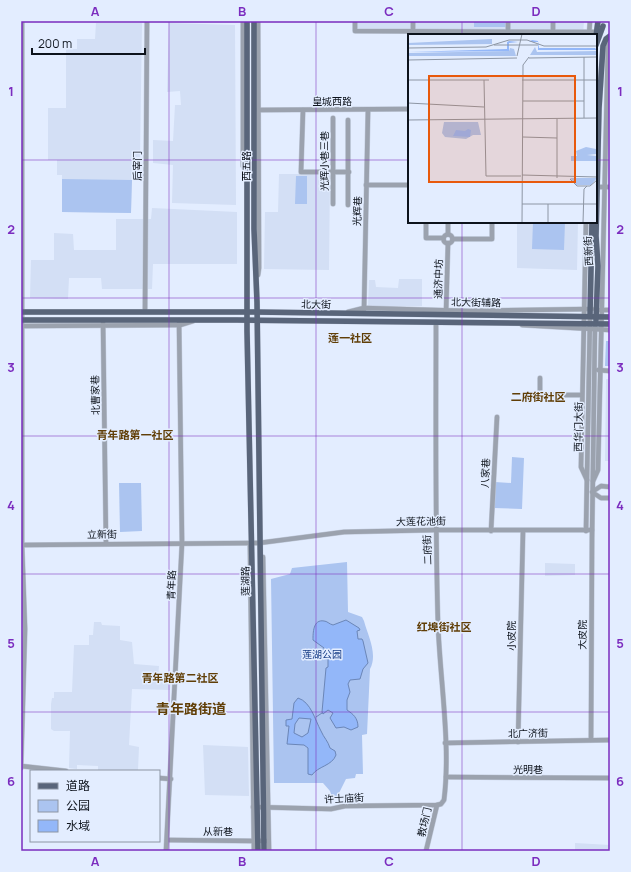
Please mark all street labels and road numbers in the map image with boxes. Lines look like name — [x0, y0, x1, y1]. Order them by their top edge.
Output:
street label: 皇城西路 — [312, 94, 352, 108]
street label: 光辉小巷三巷 — [317, 131, 331, 191]
street label: 后宰门 — [130, 151, 144, 181]
street label: 西五路 — [239, 151, 253, 181]
street label: 光辉巷 — [349, 196, 365, 226]
street label: 西新街 — [580, 236, 596, 266]
street label: 通济中坊 — [431, 259, 445, 299]
street label: 北大街辅路 — [451, 295, 501, 309]
street label: 北大街 — [301, 297, 331, 311]
street label: 北曹家巷 — [88, 375, 102, 415]
street label: 西华门大街 — [571, 402, 585, 452]
street label: 八家巷 — [477, 458, 493, 488]
street label: 大莲花池街 — [396, 514, 446, 528]
street label: 立新街 — [87, 527, 117, 541]
street label: 二府街 — [419, 535, 435, 565]
street label: 莲湖路 — [238, 566, 252, 596]
street label: 青年路 — [163, 570, 179, 600]
street label: 大皮院 — [575, 620, 589, 650]
street label: 小皮院 — [504, 621, 518, 651]
street label: 北广济街 — [508, 726, 548, 740]
street label: 光明巷 — [513, 762, 543, 776]
street label: 许士庙街 — [324, 790, 364, 806]
street label: 教场门 — [414, 806, 434, 838]
street label: 从新巷 — [203, 824, 233, 838]

